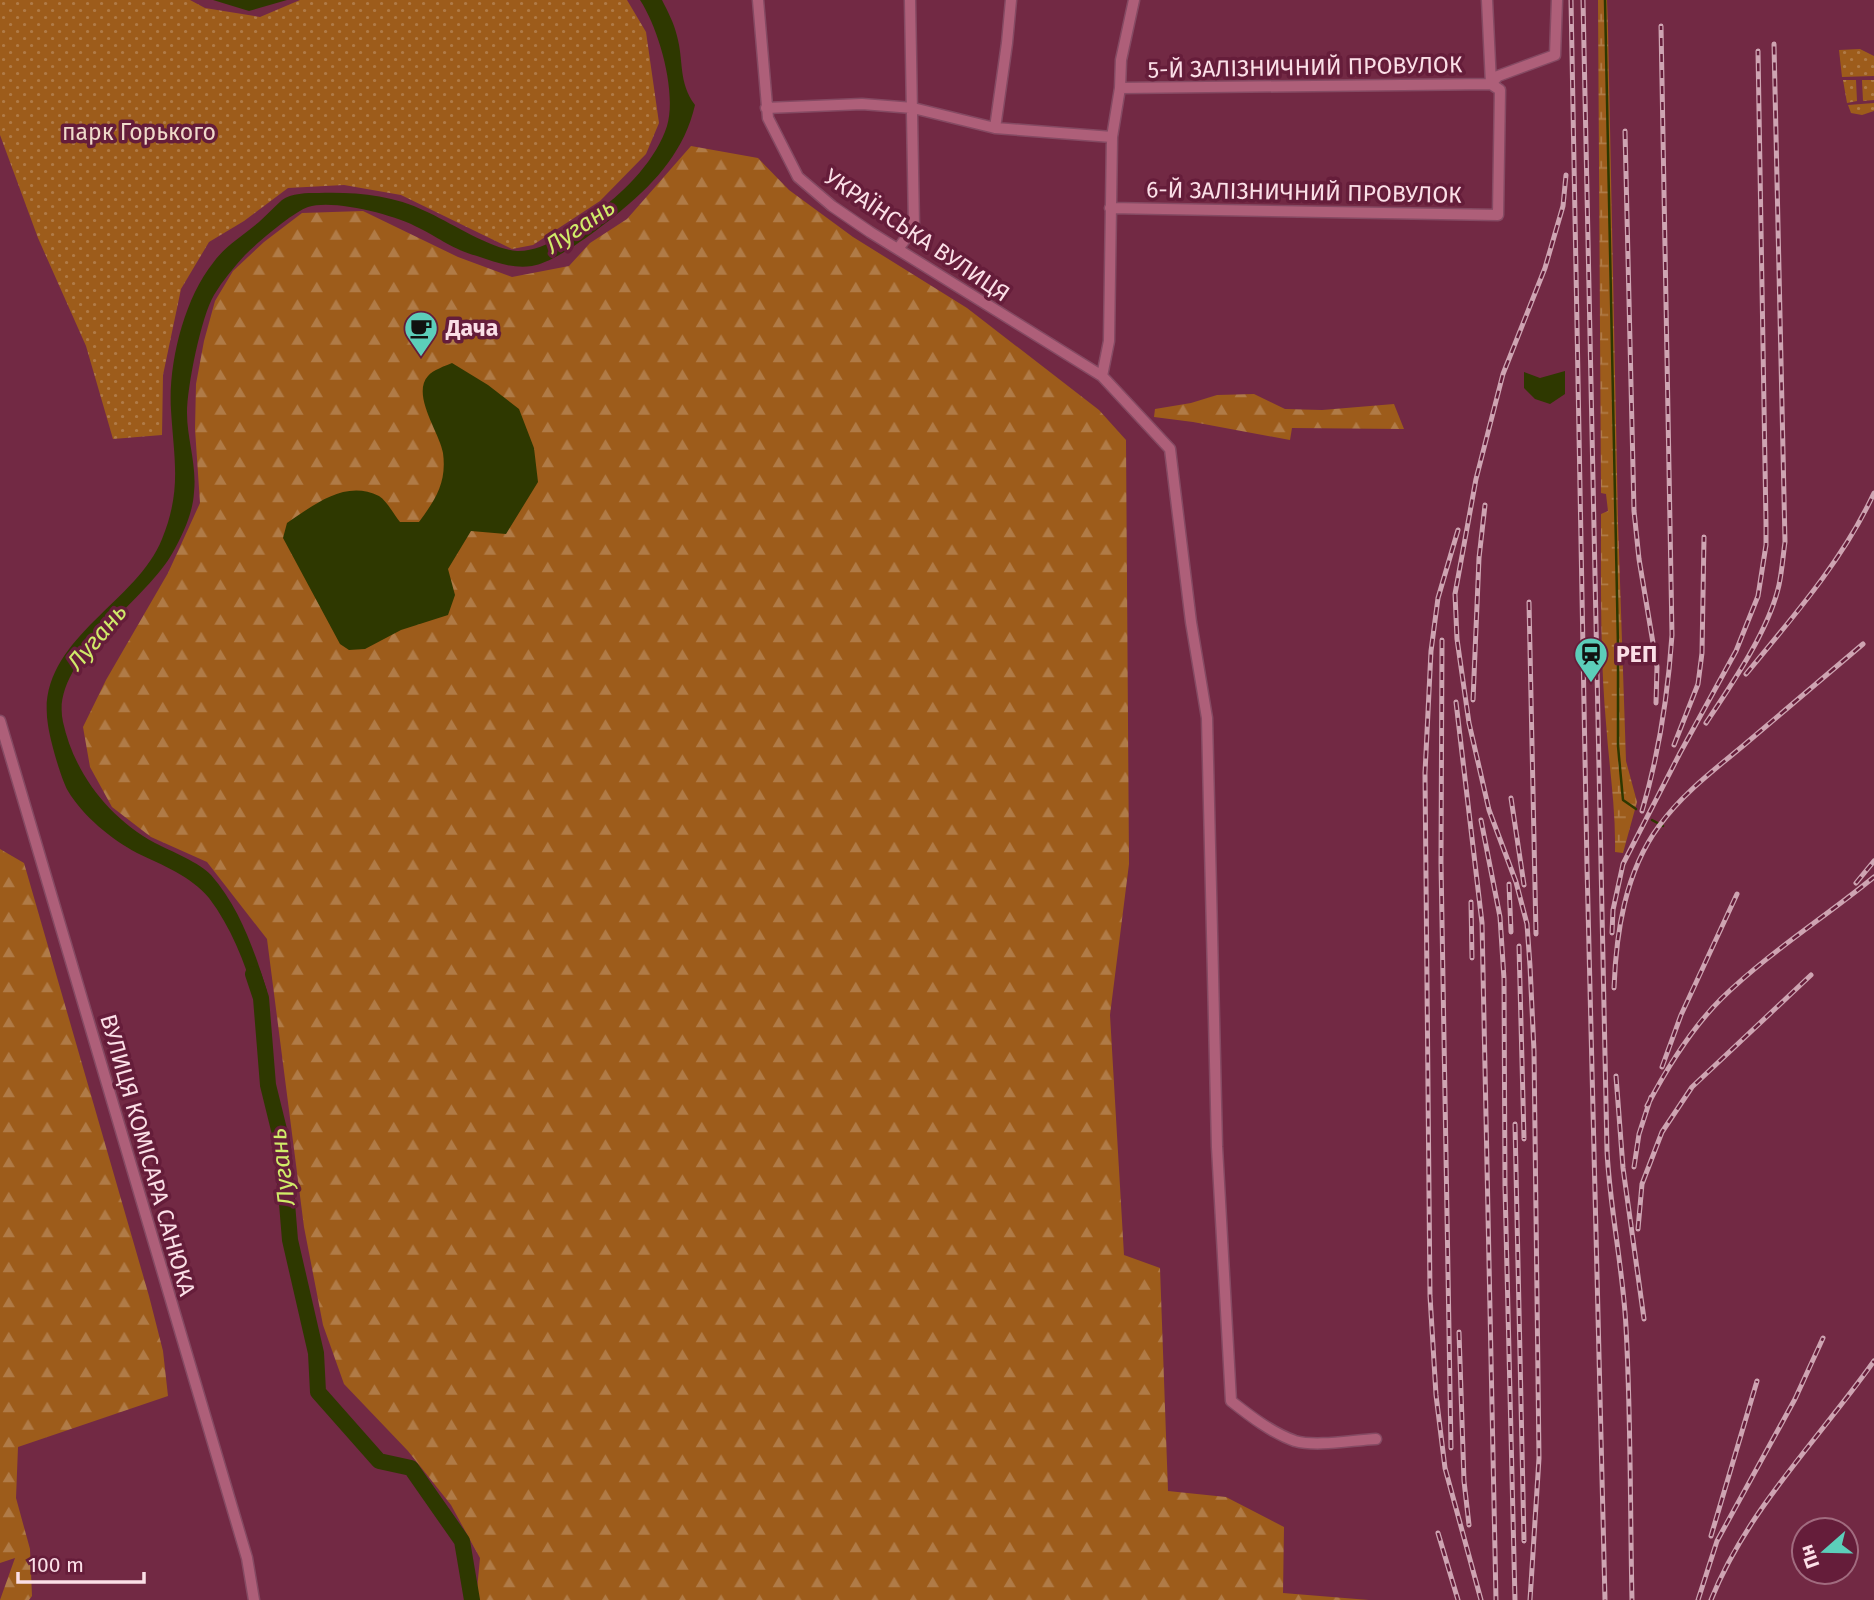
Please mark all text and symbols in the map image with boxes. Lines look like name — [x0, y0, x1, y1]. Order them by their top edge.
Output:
street label: 5-Й ЗАЛІЗНИЧНИЙ ПРОВУЛОК — [1147, 50, 1463, 84]
park label: парк Горького — [62, 118, 216, 146]
street label: УКРАЇНСЬКА ВУЛИЦЯ — [819, 162, 1015, 308]
street label: 6-Й ЗАЛІЗНИЧНИЙ ПРОВУЛОК — [1146, 175, 1462, 209]
water label: Лугань — [539, 193, 620, 260]
cafe icon: Дача — [402, 309, 440, 358]
place label: Дача — [445, 314, 498, 342]
water label: Лугань — [61, 598, 133, 677]
station icon: РЕП — [1572, 635, 1610, 684]
place label: РЕП — [1616, 640, 1657, 668]
street label: ВУЛИЦЯ КОМІСАРА САНЮКА — [94, 1011, 202, 1300]
water label: Лугань — [263, 1127, 301, 1208]
north arrow — [1790, 1516, 1860, 1586]
scale bar — [18, 1540, 144, 1584]
text: Пн — [1795, 1542, 1824, 1572]
text: 100 m — [28, 1552, 84, 1578]

